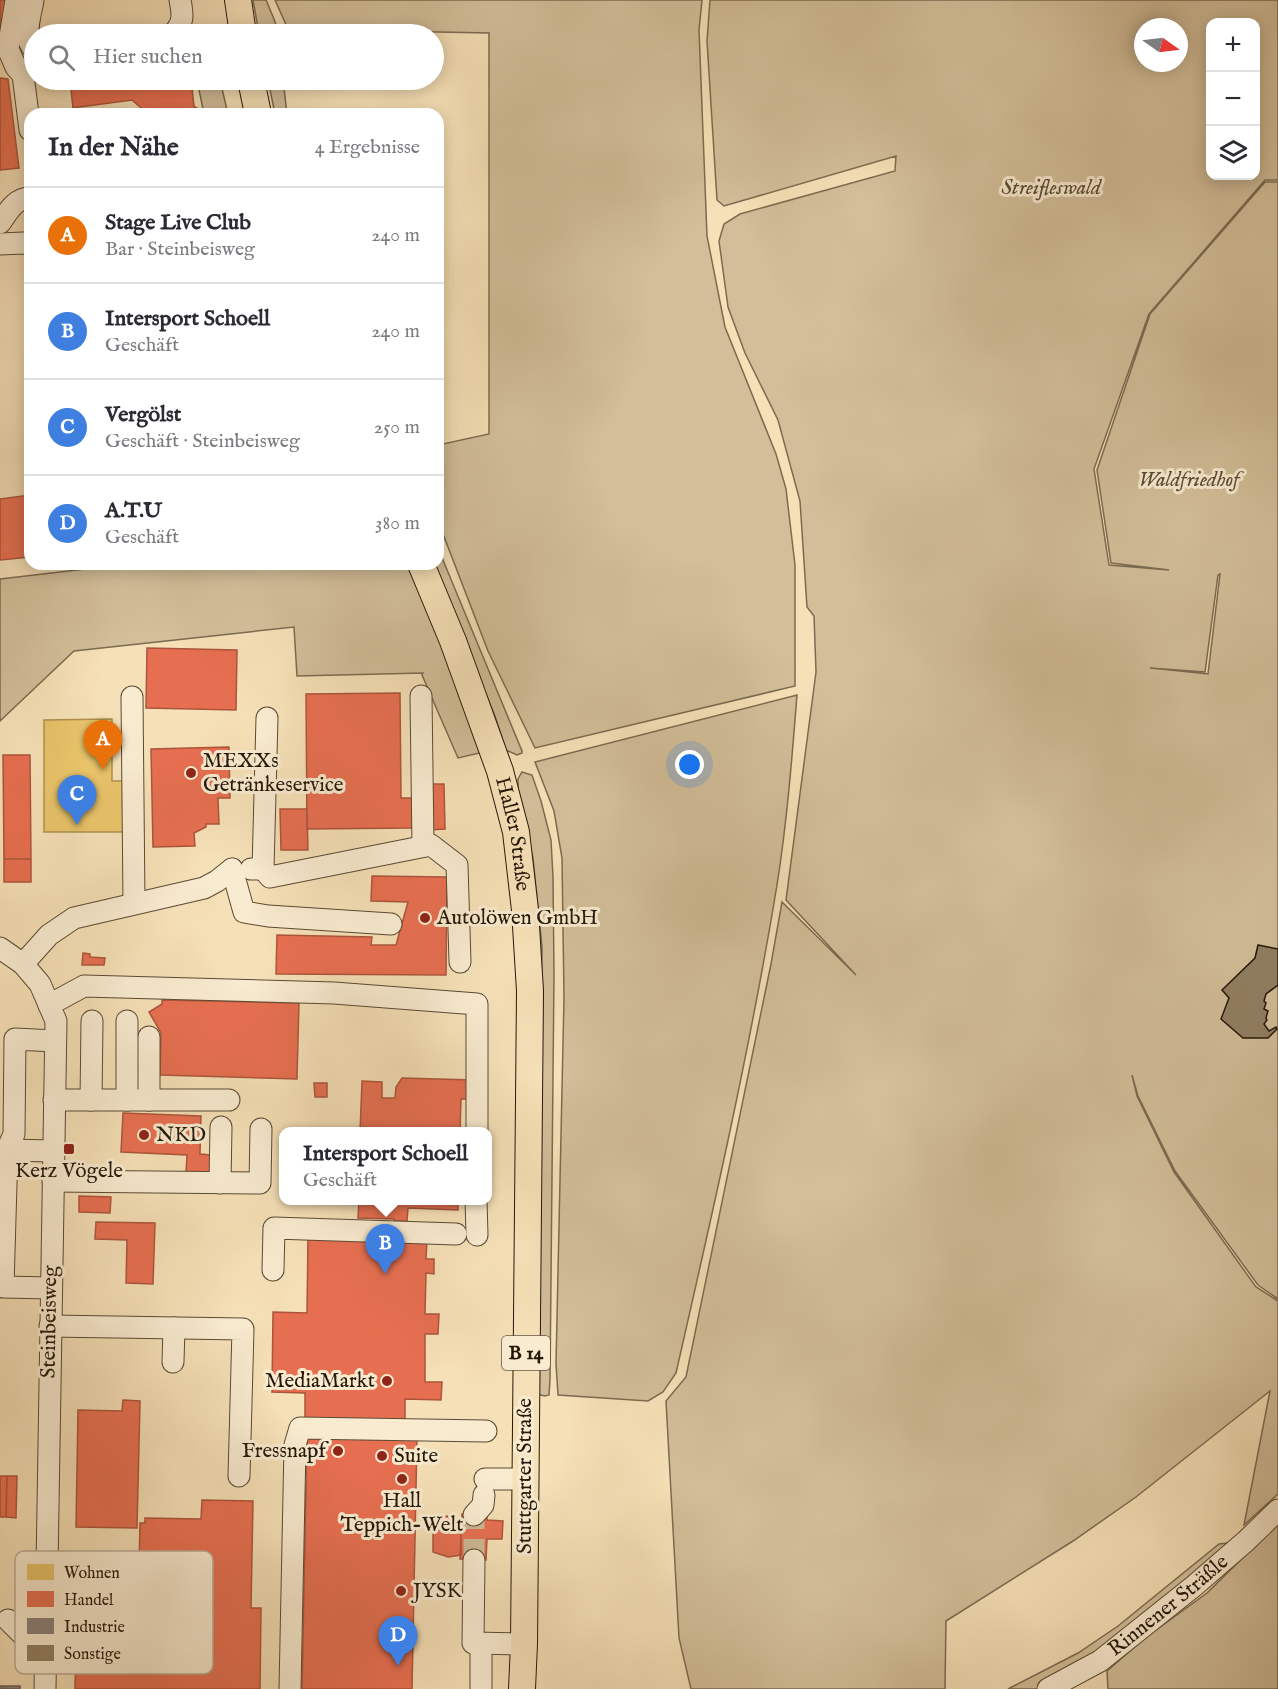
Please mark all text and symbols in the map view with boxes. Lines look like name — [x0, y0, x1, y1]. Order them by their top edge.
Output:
north arrow — [1134, 18, 1188, 72]
map controls — [1206, 18, 1260, 180]
button: + — [1206, 18, 1260, 72]
search box — [24, 24, 444, 90]
icon: search — [45, 41, 78, 74]
text: Hier suchen — [93, 43, 203, 71]
button: − — [1206, 72, 1260, 126]
button: layers — [1206, 126, 1260, 180]
text: In der Nähe — [48, 131, 179, 164]
text: 4 Ergebnisse — [315, 135, 420, 160]
park label: Streifleswald — [1001, 175, 1103, 202]
text: Stage Live Club — [105, 209, 251, 237]
text: A — [61, 223, 74, 248]
text: 240 m — [371, 223, 420, 248]
text: Bar · Steinbeisweg — [105, 237, 255, 262]
text: Intersport Schoell — [105, 305, 270, 333]
text: B — [61, 319, 74, 344]
text: 240 m — [371, 319, 420, 344]
text: Geschäft — [105, 333, 179, 358]
text: Vergölst — [105, 401, 181, 429]
text: C — [60, 415, 75, 440]
text: 250 m — [374, 415, 420, 440]
text: Geschäft · Steinbeisweg — [105, 429, 300, 454]
park label: Waldfriedhof — [1138, 467, 1244, 494]
text: A.T.U — [105, 497, 162, 525]
text: D — [59, 511, 76, 536]
text: 380 m — [375, 511, 420, 536]
text: Geschäft — [105, 525, 179, 550]
pin: A — [84, 720, 122, 770]
place label: MEXXs Getränkeservice — [203, 748, 344, 799]
your location — [675, 750, 704, 779]
marker: MEXXs Getränkeservice — [184, 766, 198, 780]
street label: Haller Straße — [489, 774, 536, 893]
pin: C — [58, 776, 97, 825]
place label: Autolöwen GmbH — [436, 905, 598, 932]
marker: Autolöwen GmbH — [418, 911, 432, 925]
place label: NKD — [156, 1122, 206, 1149]
popup — [279, 1127, 492, 1205]
marker: NKD — [137, 1128, 151, 1142]
text: Intersport Schoell — [303, 1140, 468, 1168]
marker: Kerz Vögele — [62, 1142, 76, 1156]
place label: Kerz Vögele — [15, 1158, 123, 1185]
text: Geschäft — [303, 1168, 377, 1193]
pin: B — [366, 1224, 404, 1274]
street label: Steinbeisweg — [36, 1265, 64, 1379]
road number: B 14 — [502, 1336, 550, 1370]
place label: MediaMarkt — [265, 1368, 375, 1395]
marker: MediaMarkt — [380, 1374, 394, 1388]
street label: Stuttgarter Straße — [512, 1398, 539, 1554]
place label: Fressnapf — [242, 1438, 329, 1465]
place label: Suite — [394, 1443, 438, 1470]
marker: Fressnapf — [331, 1444, 345, 1458]
marker: Suite — [375, 1449, 389, 1463]
marker: Hall Teppich-Welt — [395, 1472, 409, 1486]
place label: Hall Teppich-Welt — [341, 1488, 463, 1539]
street label: Rinnener Sträßle — [1103, 1548, 1234, 1663]
legend — [15, 1551, 213, 1674]
text: Wohnen — [64, 1564, 120, 1584]
place label: JYSK — [411, 1578, 463, 1605]
marker: JYSK — [394, 1584, 408, 1598]
text: Handel — [64, 1591, 114, 1611]
pin: D — [378, 1616, 418, 1666]
text: Industrie — [64, 1618, 125, 1638]
text: Sonstige — [64, 1645, 121, 1665]

